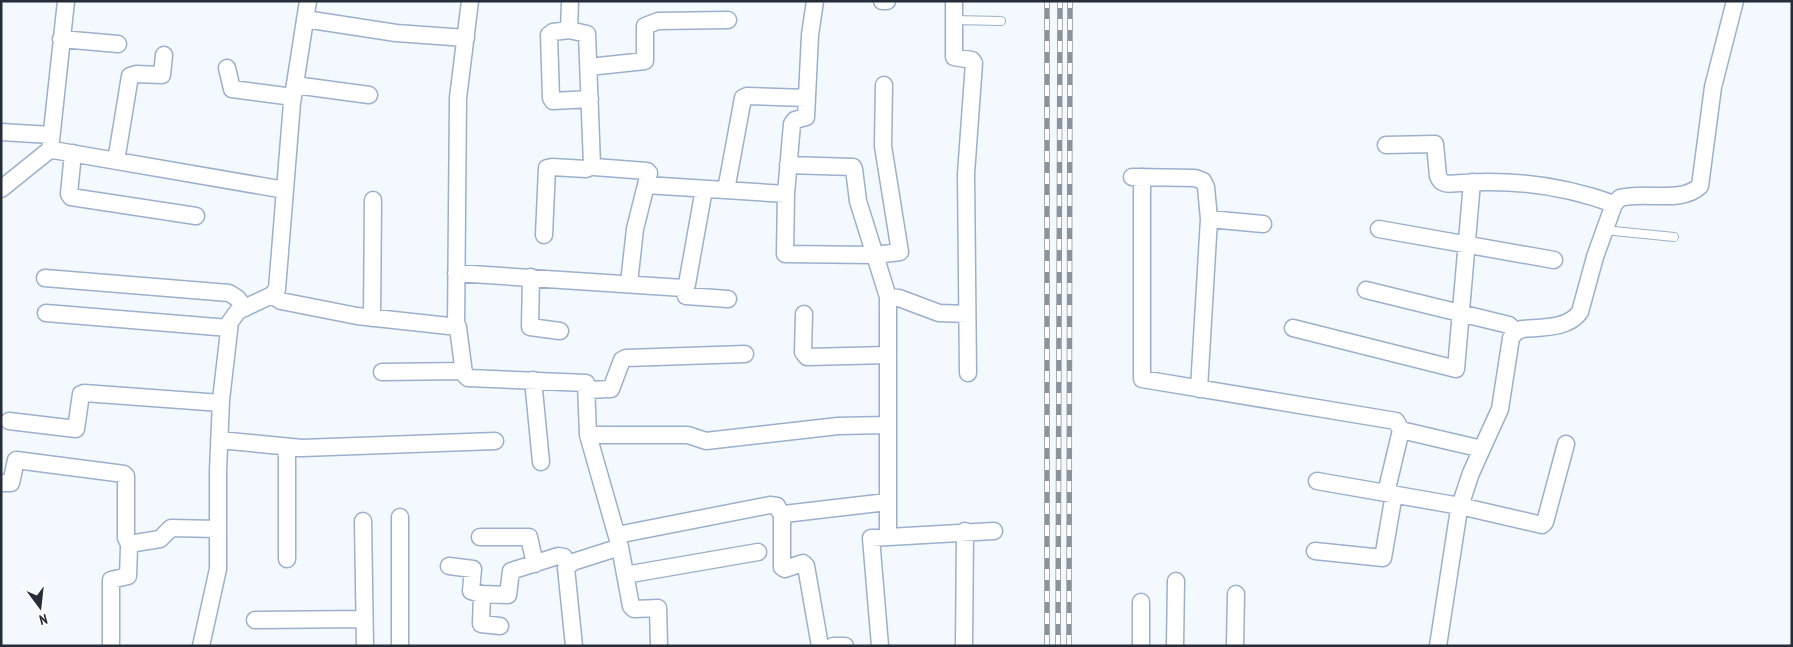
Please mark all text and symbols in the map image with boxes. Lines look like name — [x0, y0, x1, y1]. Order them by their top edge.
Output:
north arrow — [15, 582, 65, 632]
text: N — [37, 610, 49, 629]

